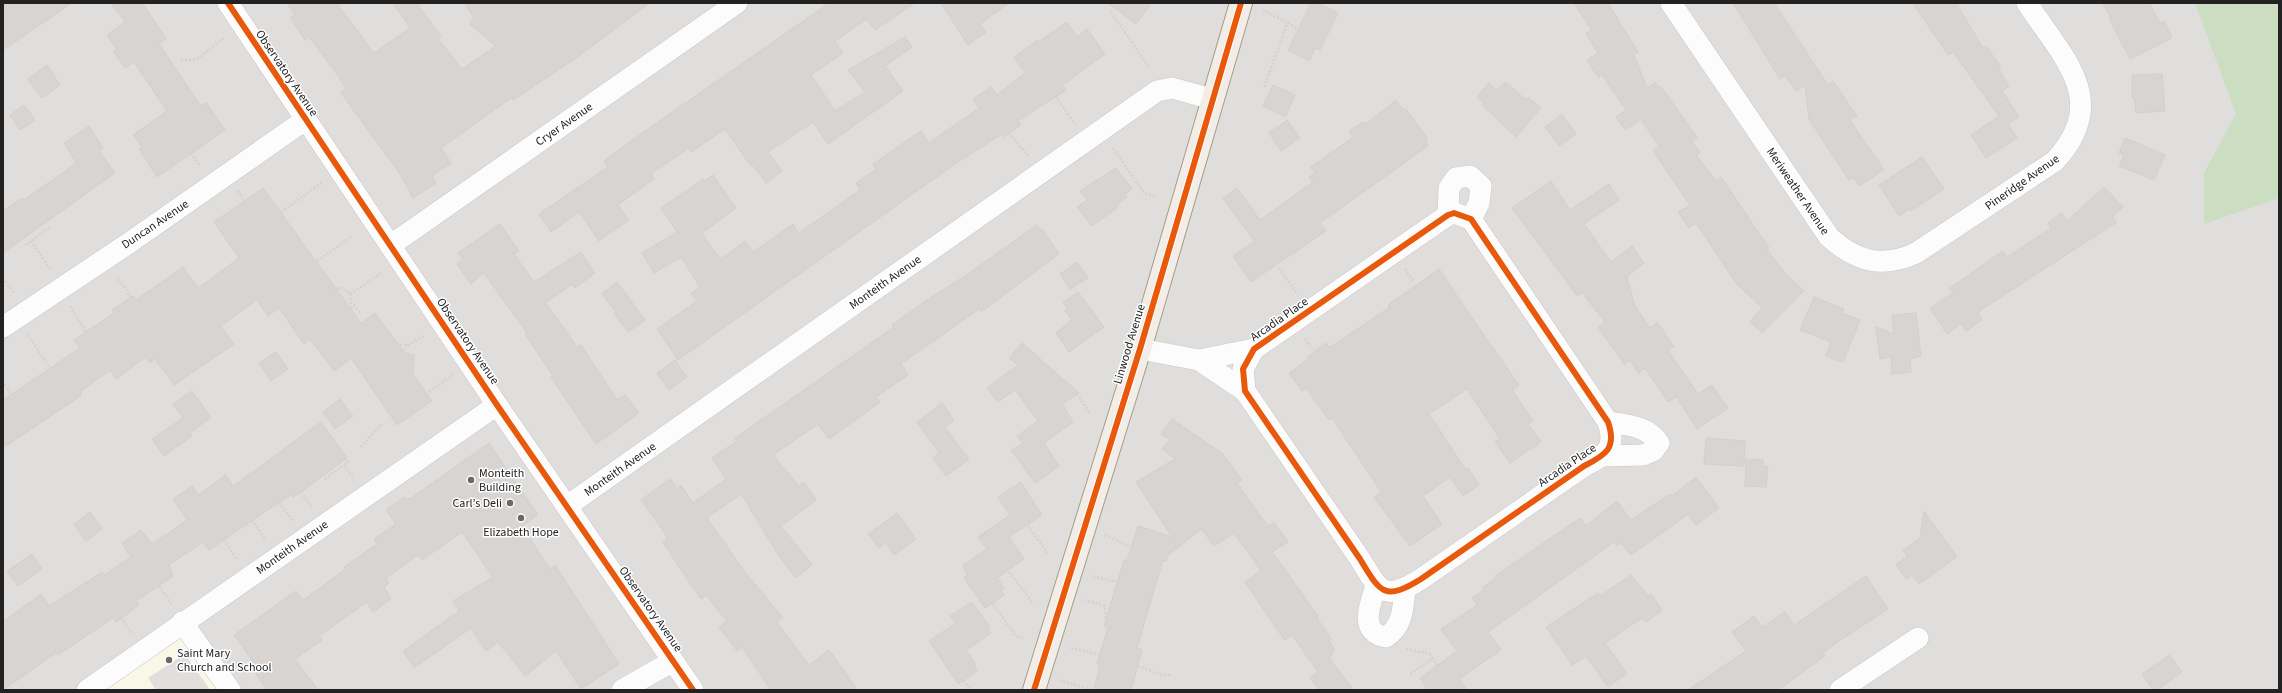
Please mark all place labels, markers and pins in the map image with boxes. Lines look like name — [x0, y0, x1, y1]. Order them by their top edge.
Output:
place label: Monteith Building — [479, 465, 524, 496]
marker: Monteith Building — [466, 475, 476, 485]
place label: Carl’s Deli — [453, 495, 502, 512]
marker: Carl’s Deli — [505, 498, 515, 508]
marker: Elizabeth Hope — [516, 513, 526, 523]
place label: Elizabeth Hope — [483, 524, 559, 541]
place label: Saint Mary Church and School — [177, 645, 272, 676]
marker: Saint Mary Church and School — [164, 655, 174, 665]

